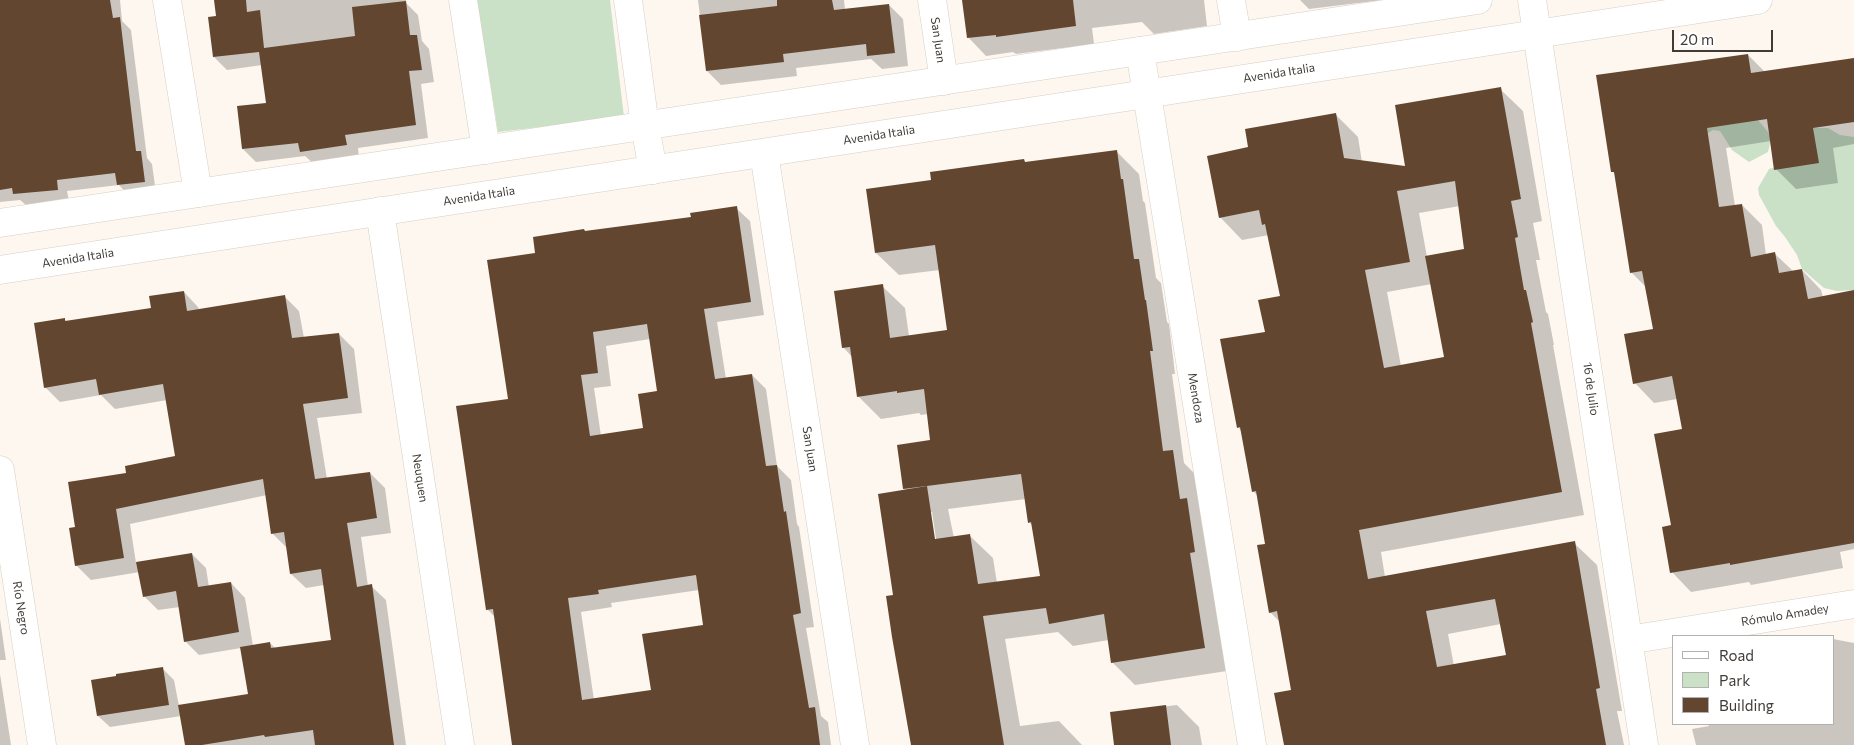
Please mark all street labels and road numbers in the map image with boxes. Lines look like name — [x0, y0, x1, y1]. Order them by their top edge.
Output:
street label: San Juan — [928, 16, 948, 64]
street label: Avenida Italia — [1242, 60, 1316, 86]
street label: Avenida Italia — [842, 122, 916, 148]
street label: Avenida Italia — [442, 183, 516, 209]
street label: Avenida Italia — [41, 245, 115, 271]
street label: 16 de Julio — [1580, 361, 1602, 417]
street label: Mendoza — [1185, 372, 1207, 424]
street label: San Juan — [799, 425, 821, 473]
street label: Neuquen — [409, 453, 431, 503]
street label: Río Negro — [10, 580, 32, 636]
street label: Rómulo Amadey — [1740, 601, 1830, 629]

